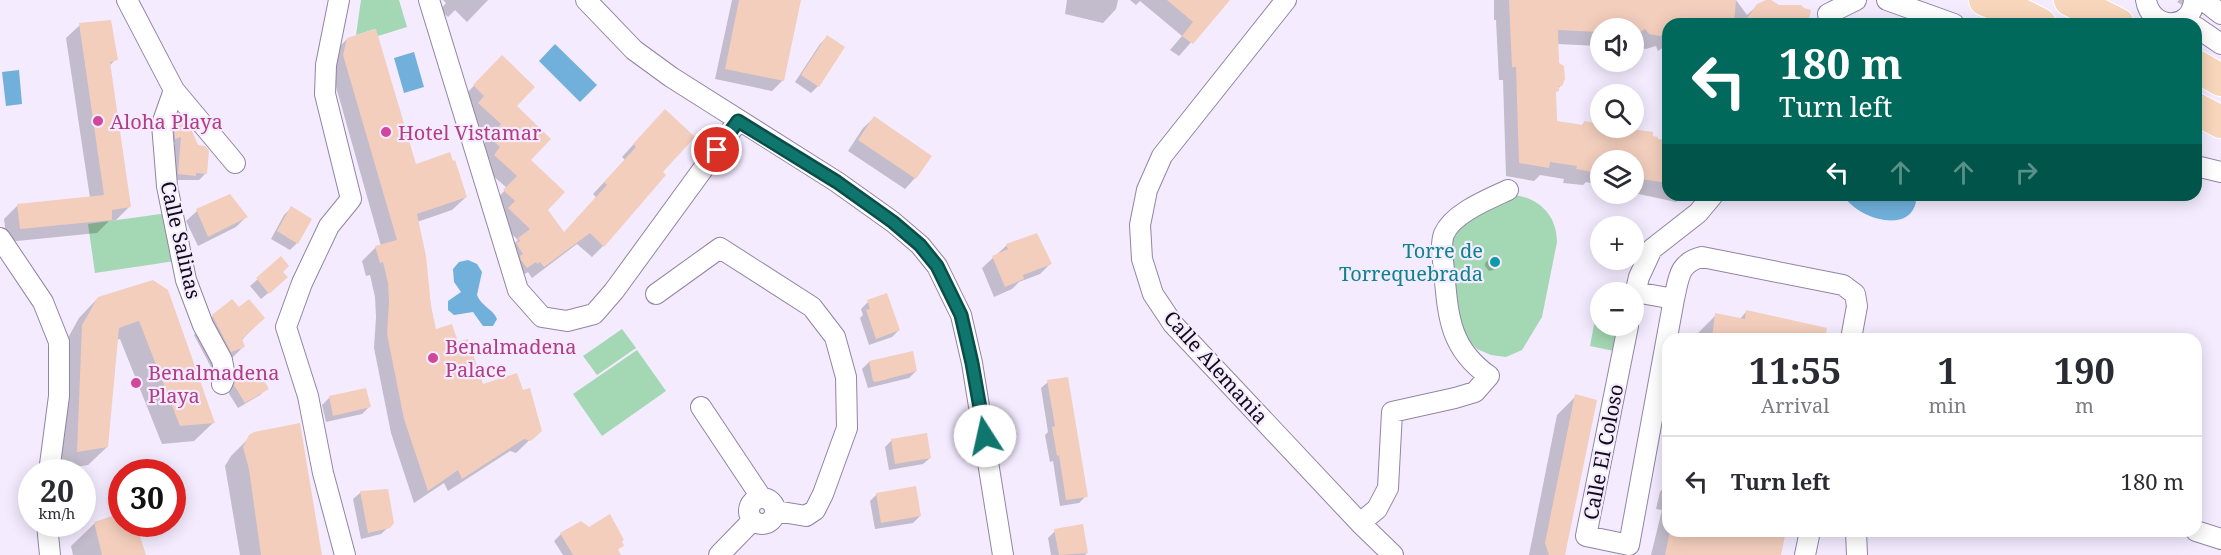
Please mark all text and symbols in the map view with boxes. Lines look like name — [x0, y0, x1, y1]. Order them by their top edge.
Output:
map controls — [1590, 18, 1644, 336]
button: sound — [1590, 18, 1644, 72]
text: 180 m — [1779, 34, 1903, 91]
icon: left — [1680, 42, 1758, 120]
button: search — [1590, 84, 1644, 138]
text: Turn left — [1779, 88, 1892, 125]
place label: Aloha Playa — [110, 108, 223, 135]
marker: Aloha Playa — [91, 114, 105, 128]
place label: Hotel Vistamar — [398, 119, 542, 146]
pin — [691, 124, 742, 175]
marker: Hotel Vistamar — [379, 125, 393, 139]
icon: arrive — [700, 133, 733, 166]
button: layers — [1590, 150, 1644, 204]
icon: left — [1821, 156, 1854, 189]
icon: ahead — [1884, 156, 1917, 189]
icon: ahead — [1947, 156, 1980, 189]
icon: right — [2010, 156, 2043, 189]
street label: Calle Salinas — [154, 179, 208, 301]
button: + — [1590, 216, 1644, 270]
place label: Torre de Torrequebrada — [1339, 237, 1483, 287]
marker: Torre de Torrequebrada — [1488, 255, 1502, 269]
button: − — [1590, 282, 1644, 336]
street label: Calle Alemania — [1158, 305, 1274, 429]
place label: Benalmadena Palace — [445, 333, 576, 383]
text: 11:55 — [1749, 346, 1841, 395]
text: 1 — [1937, 346, 1958, 395]
text: 190 — [2054, 346, 2115, 395]
marker: Benalmadena Palace — [426, 351, 440, 365]
place label: Benalmadena Playa — [148, 359, 279, 409]
marker: Benalmadena Playa — [129, 376, 143, 390]
street label: Calle El Coloso — [1577, 382, 1629, 522]
text: Arrival — [1761, 392, 1829, 419]
text: min — [1929, 392, 1967, 419]
text: m — [2075, 392, 2094, 419]
position arrow — [953, 404, 1017, 468]
speed limit sign: 30 — [108, 459, 186, 537]
icon: left — [1680, 465, 1713, 498]
text: Turn left — [1731, 466, 1830, 496]
text: 180 m — [2121, 466, 2184, 496]
text: 20 — [40, 470, 74, 511]
text: km/h — [39, 503, 75, 523]

